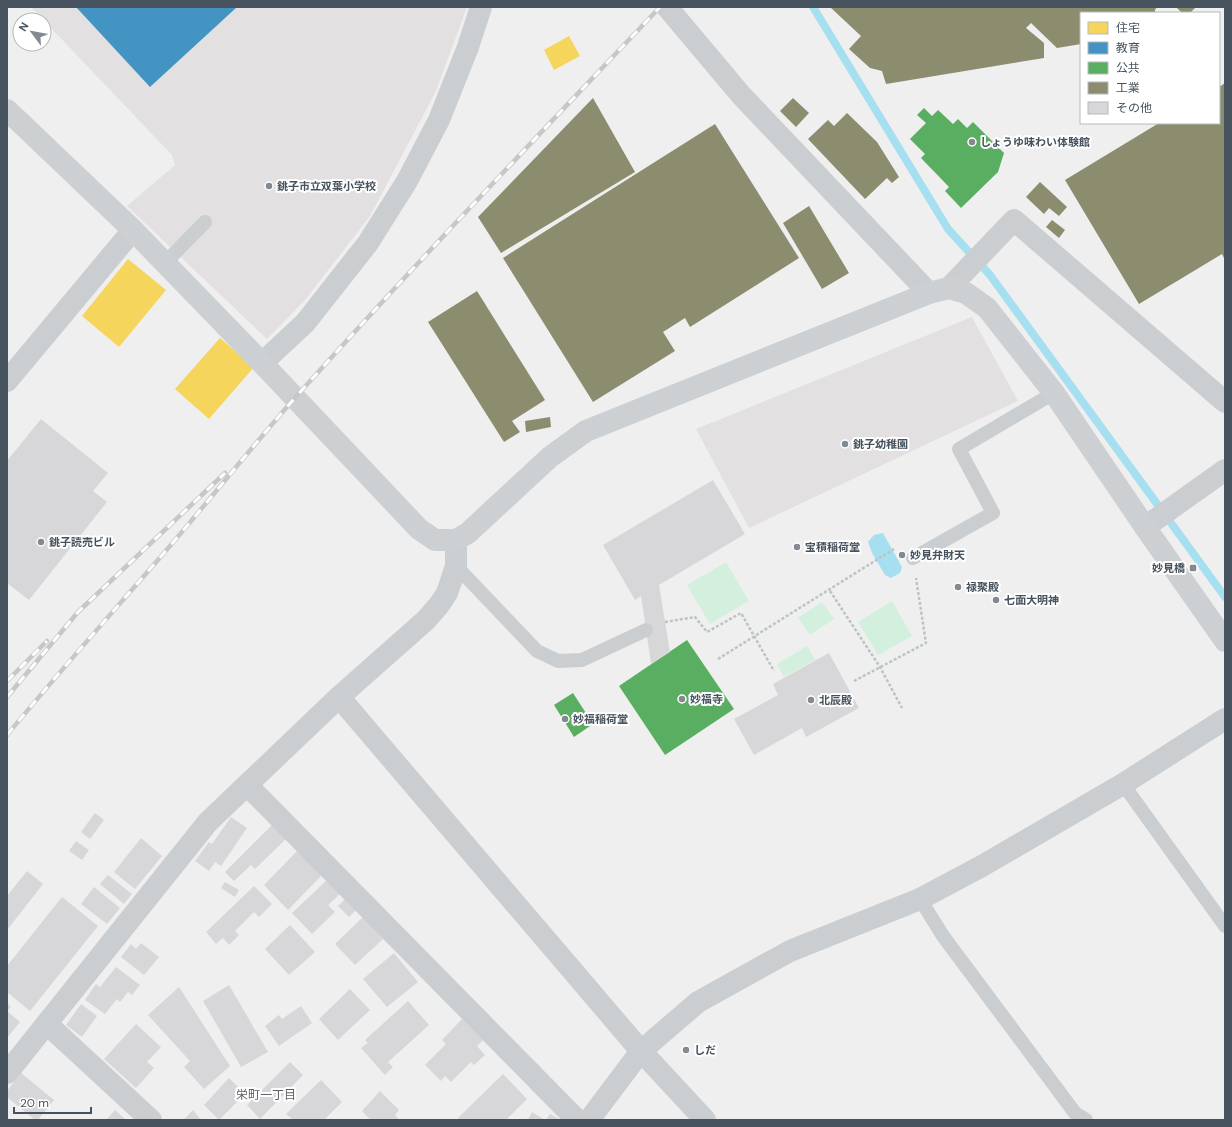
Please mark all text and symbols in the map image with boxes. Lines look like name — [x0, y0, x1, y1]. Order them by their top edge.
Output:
north arrow — [12, 12, 52, 52]
legend — [1080, 12, 1220, 124]
text: N — [15, 20, 32, 34]
text: 住宅 — [1116, 20, 1140, 36]
text: 教育 — [1116, 40, 1140, 56]
text: 公共 — [1116, 60, 1140, 76]
text: 工業 — [1116, 80, 1140, 96]
text: その他 — [1116, 100, 1152, 116]
place label: しょうゆ味わい体験館 — [980, 135, 1090, 149]
marker: しょうゆ味わい体験館 — [967, 137, 977, 147]
place label: 銚子市立双葉小学校 — [277, 179, 376, 193]
marker: 銚子市立双葉小学校 — [264, 181, 274, 191]
place label: 銚子幼稚園 — [853, 437, 908, 451]
marker: 銚子幼稚園 — [840, 439, 850, 449]
place label: 銚子読売ビル — [49, 535, 115, 549]
marker: 銚子読売ビル — [36, 537, 46, 547]
place label: 宝積稲荷堂 — [805, 540, 860, 554]
marker: 宝積稲荷堂 — [792, 542, 802, 552]
place label: 妙見弁財天 — [910, 548, 965, 562]
marker: 妙見弁財天 — [897, 550, 907, 560]
place label: 妙見橋 — [1152, 561, 1185, 575]
marker: 妙見橋 — [1188, 563, 1198, 573]
place label: 禄聚殿 — [966, 580, 999, 594]
marker: 禄聚殿 — [953, 582, 963, 592]
place label: 七面大明神 — [1004, 593, 1059, 607]
marker: 七面大明神 — [991, 595, 1001, 605]
place label: 妙福寺 — [690, 692, 723, 706]
place label: 北辰殿 — [819, 693, 852, 707]
marker: 妙福寺 — [677, 694, 687, 704]
marker: 北辰殿 — [806, 695, 816, 705]
place label: 妙福稲荷堂 — [573, 712, 628, 726]
marker: 妙福稲荷堂 — [560, 714, 570, 724]
place label: しだ — [694, 1043, 716, 1057]
marker: しだ — [681, 1045, 691, 1055]
district label: 栄町一丁目 — [236, 1087, 296, 1103]
scale bar — [14, 1089, 91, 1115]
text: 20 m — [20, 1095, 49, 1111]

